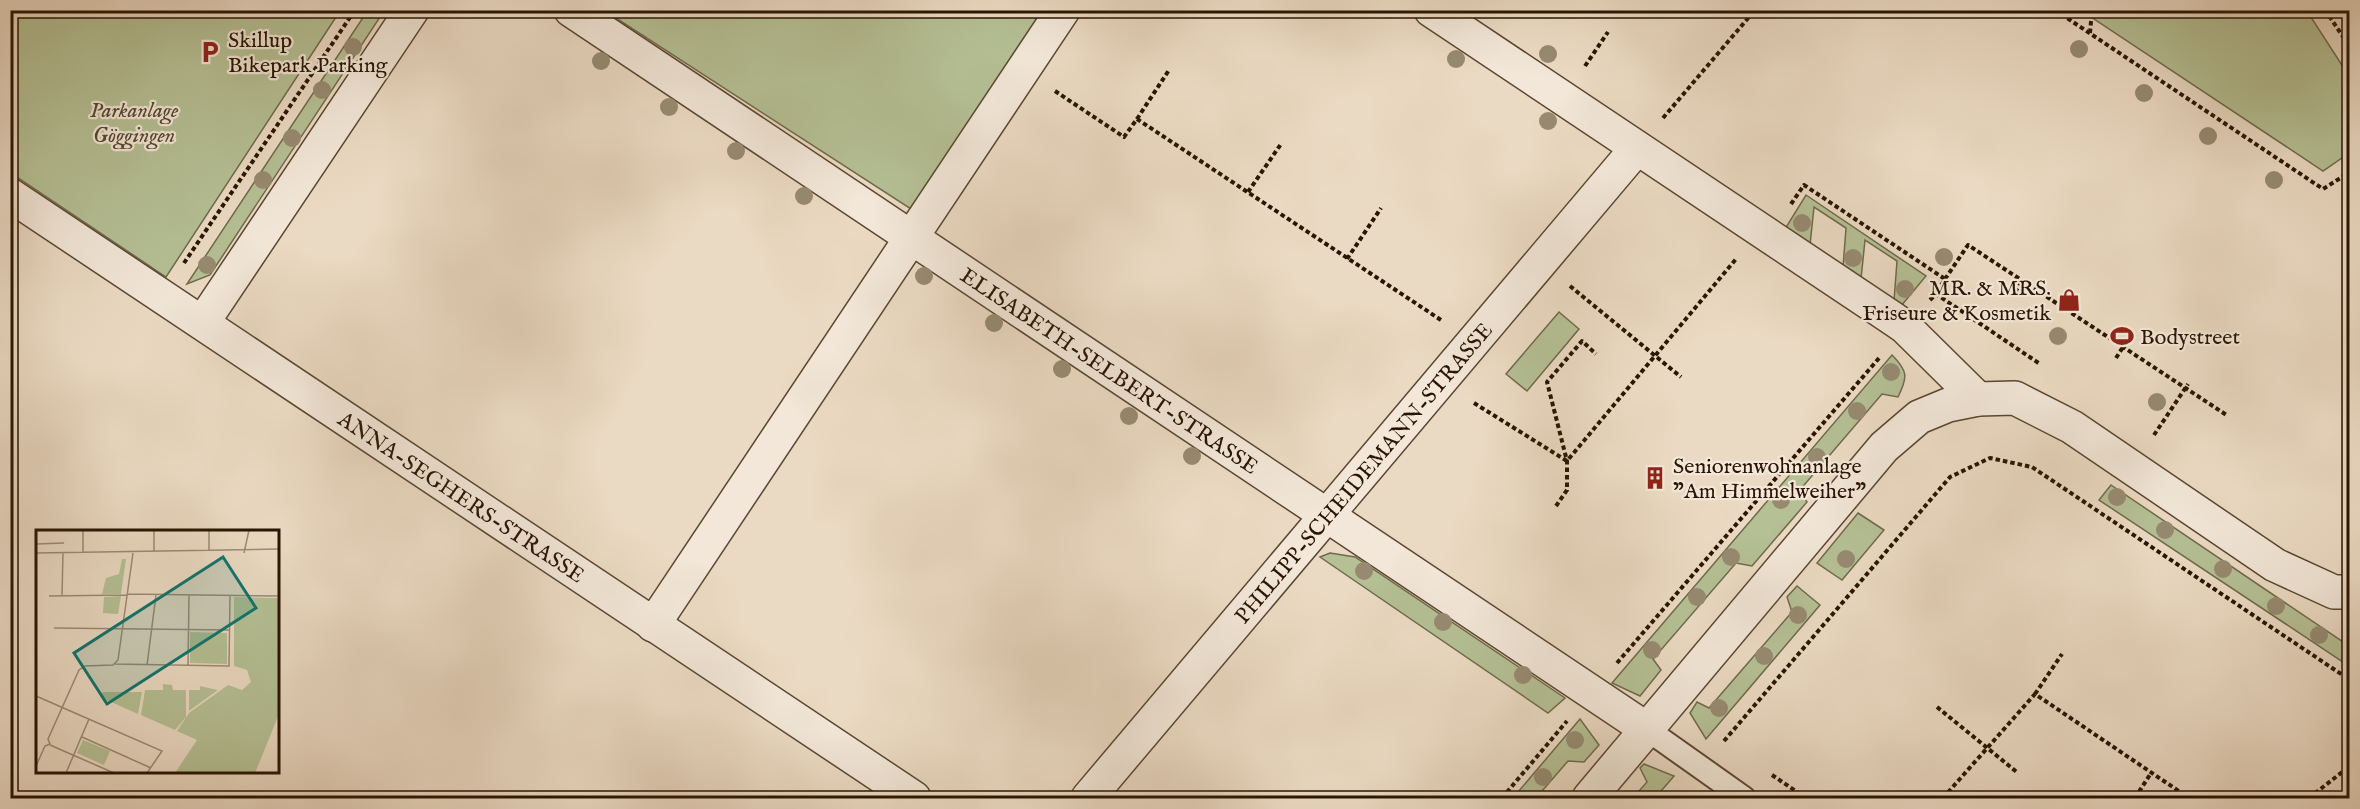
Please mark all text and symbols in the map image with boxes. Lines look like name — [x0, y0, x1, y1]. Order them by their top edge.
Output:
place label: Skillup Bikepark Parking — [228, 27, 389, 80]
parking icon: Skillup Bikepark Parking — [197, 39, 223, 65]
park label: Parkanlage Göggingen — [90, 97, 179, 150]
street label: ELISABETH-SELBERT-STRASSE — [954, 262, 1263, 481]
place label: MR. & MRS. Friseure & Kosmetik — [1862, 275, 2051, 328]
shop icon: MR. & MRS. Friseure & Kosmetik — [2056, 287, 2082, 313]
street label: PHILIPP-SCHEIDEMANN-STRASSE — [1229, 317, 1500, 630]
sports icon: Bodystreet — [2109, 323, 2135, 349]
place label: Bodystreet — [2140, 324, 2240, 352]
street label: ANNA-SEGHERS-STRASSE — [331, 405, 589, 590]
place label: Seniorenwohnanlage "Am Himmelweiher" — [1673, 453, 1866, 506]
building icon: Seniorenwohnanlage "Am Himmelweiher" — [1642, 465, 1668, 491]
inset map — [36, 530, 279, 773]

